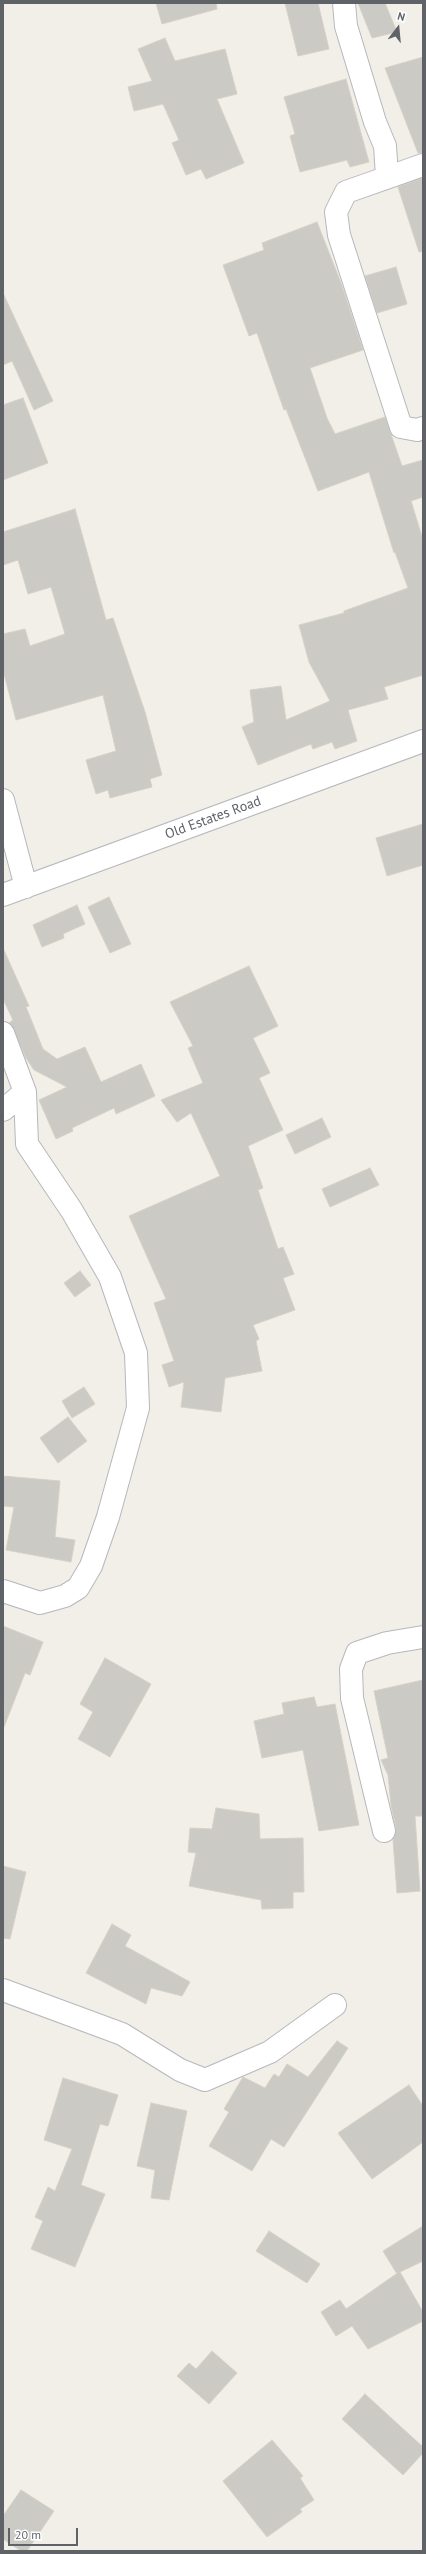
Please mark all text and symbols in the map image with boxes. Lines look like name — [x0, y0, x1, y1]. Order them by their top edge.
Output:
north arrow — [378, 8, 418, 48]
text: N — [396, 9, 407, 24]
street label: Old Estates Road — [163, 793, 263, 843]
scale bar — [10, 2520, 80, 2546]
text: 20 m — [15, 2527, 41, 2542]

